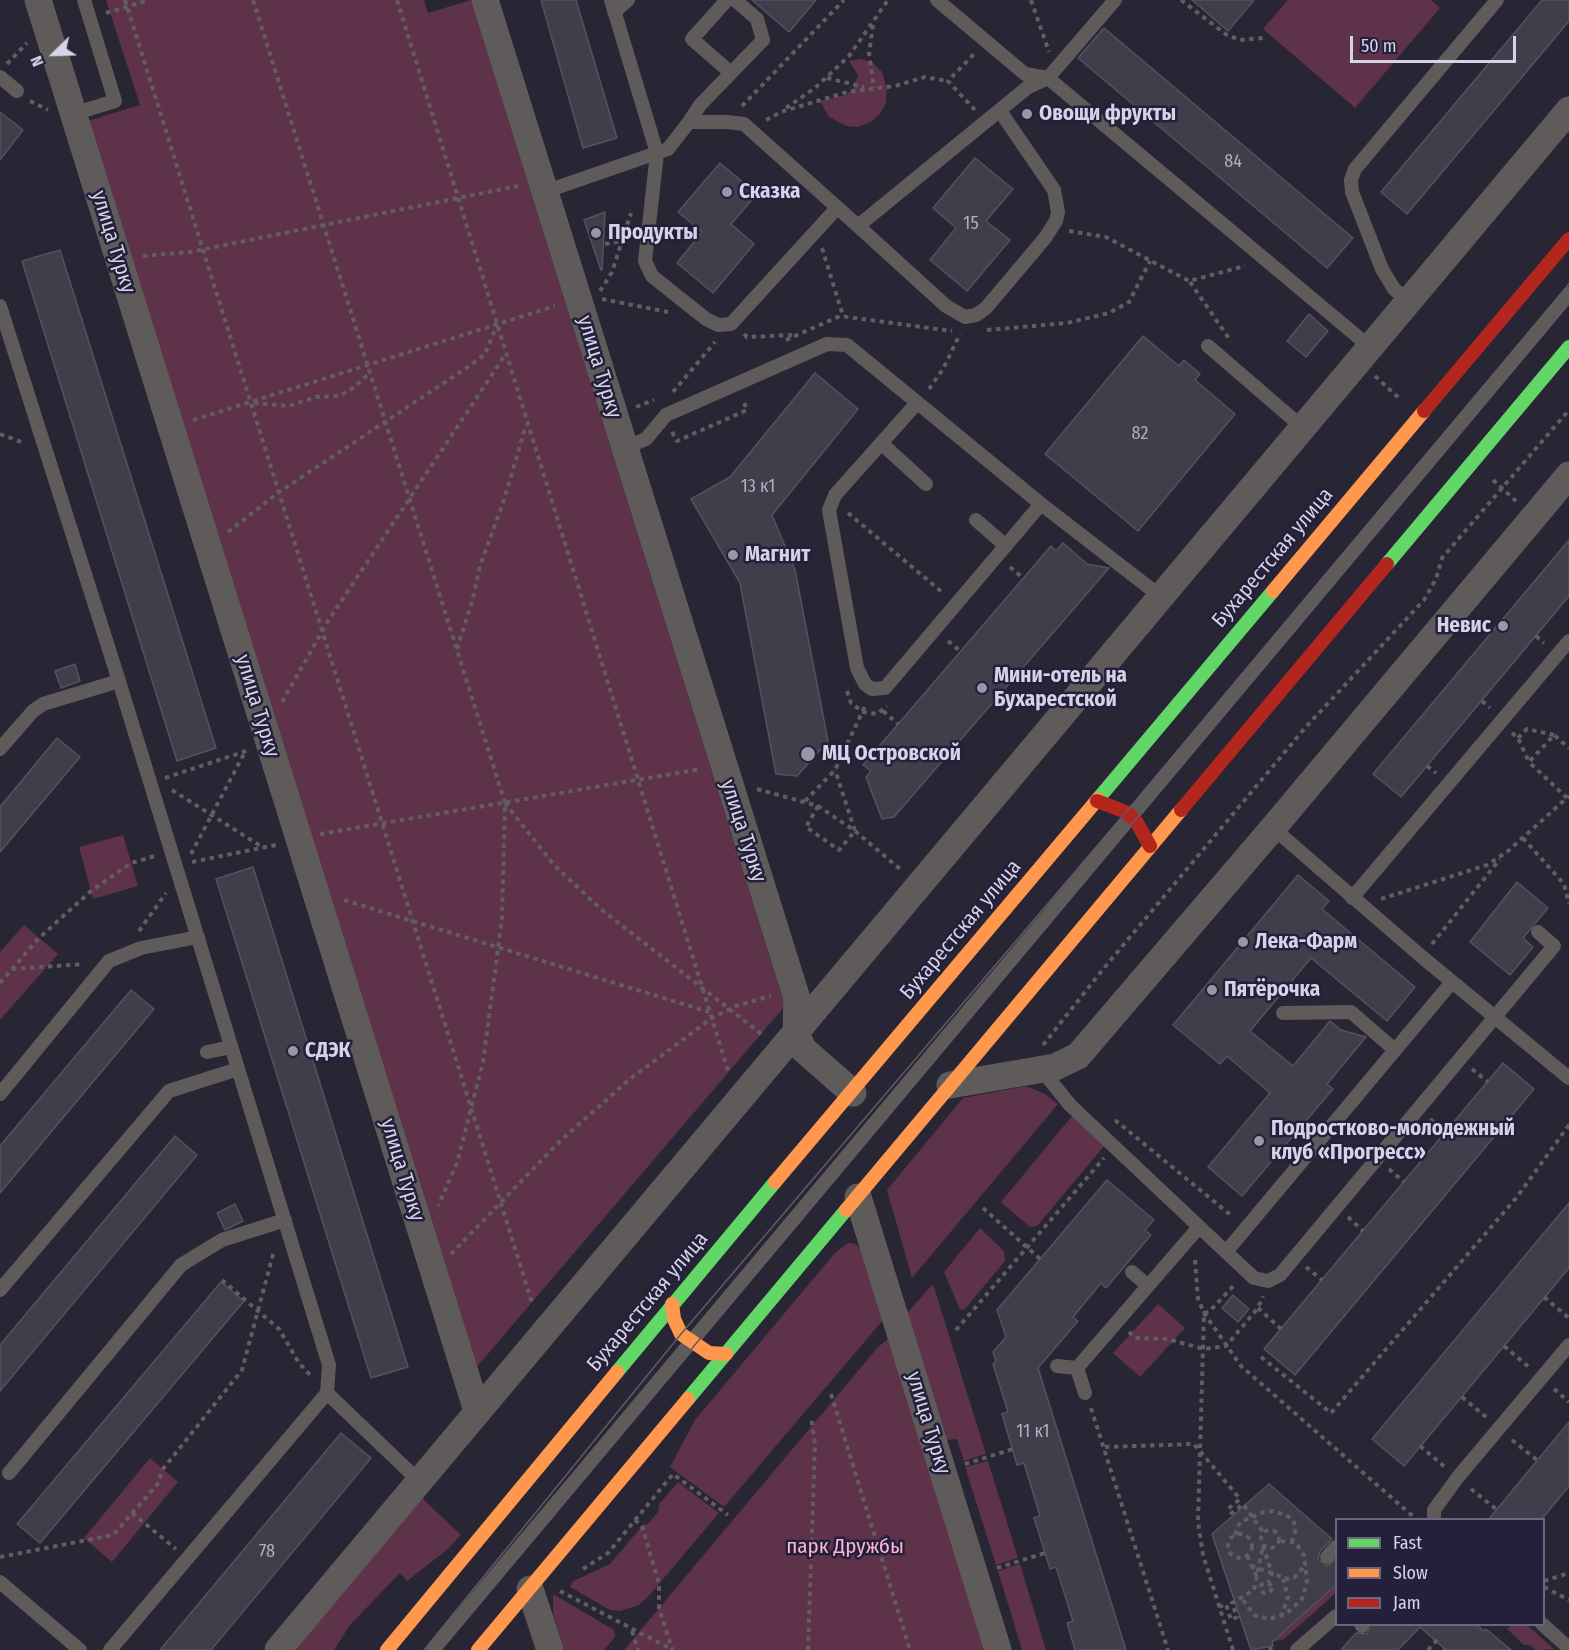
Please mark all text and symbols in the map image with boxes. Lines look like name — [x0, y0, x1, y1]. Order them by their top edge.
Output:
north arrow — [24, 24, 84, 84]
scale bar — [1353, 24, 1520, 62]
text: 50 m — [1361, 35, 1397, 57]
text: N — [26, 53, 48, 69]
place label: Овощи фрукты — [1039, 101, 1176, 127]
marker: Овощи фрукты — [1020, 107, 1034, 121]
house number: 84 — [1224, 151, 1242, 173]
place label: Сказка — [739, 179, 801, 205]
marker: Сказка — [720, 185, 734, 199]
street label: улица Турку — [85, 188, 141, 296]
house number: 15 — [963, 213, 979, 235]
place label: Продукты — [608, 220, 698, 246]
marker: Продукты — [589, 226, 603, 240]
street label: улица Турку — [571, 313, 627, 421]
house number: 82 — [1132, 423, 1148, 445]
house number: 13 к1 — [741, 476, 775, 498]
street label: Бухарестская улица — [1207, 483, 1339, 633]
place label: Магнит — [745, 542, 810, 568]
marker: Магнит — [726, 548, 740, 562]
place label: Невис — [1437, 613, 1491, 639]
marker: Невис — [1496, 619, 1510, 633]
street label: улица Турку — [229, 652, 285, 760]
place label: Мини-отель на Бухарестской — [994, 663, 1127, 713]
marker: Мини-отель на Бухарестской — [975, 681, 989, 695]
place label: МЦ Островской — [822, 741, 961, 767]
marker: МЦ Островской — [799, 745, 817, 763]
street label: улица Турку — [715, 777, 771, 885]
street label: Бухарестская улица — [895, 855, 1027, 1005]
place label: Лека-Фарм — [1255, 929, 1357, 955]
marker: Лека-Фарм — [1236, 935, 1250, 949]
place label: Пятёрочка — [1224, 977, 1320, 1003]
marker: Пятёрочка — [1205, 983, 1219, 997]
place label: СДЭК — [305, 1038, 351, 1064]
marker: СДЭК — [286, 1044, 300, 1058]
street label: улица Турку — [374, 1116, 430, 1224]
place label: Подростково-молодежный клуб «Прогресс» — [1271, 1116, 1515, 1166]
marker: Подростково-молодежный клуб «Прогресс» — [1252, 1134, 1266, 1148]
street label: Бухарестская улица — [582, 1227, 714, 1377]
street label: улица Турку — [900, 1369, 956, 1477]
house number: 11 к1 — [1016, 1421, 1050, 1443]
legend — [1335, 1518, 1545, 1626]
text: Fast — [1393, 1532, 1422, 1554]
park label: парк Дружбы — [786, 1534, 904, 1560]
house number: 78 — [259, 1541, 275, 1563]
text: Slow — [1393, 1562, 1428, 1584]
text: Jam — [1393, 1592, 1421, 1614]

